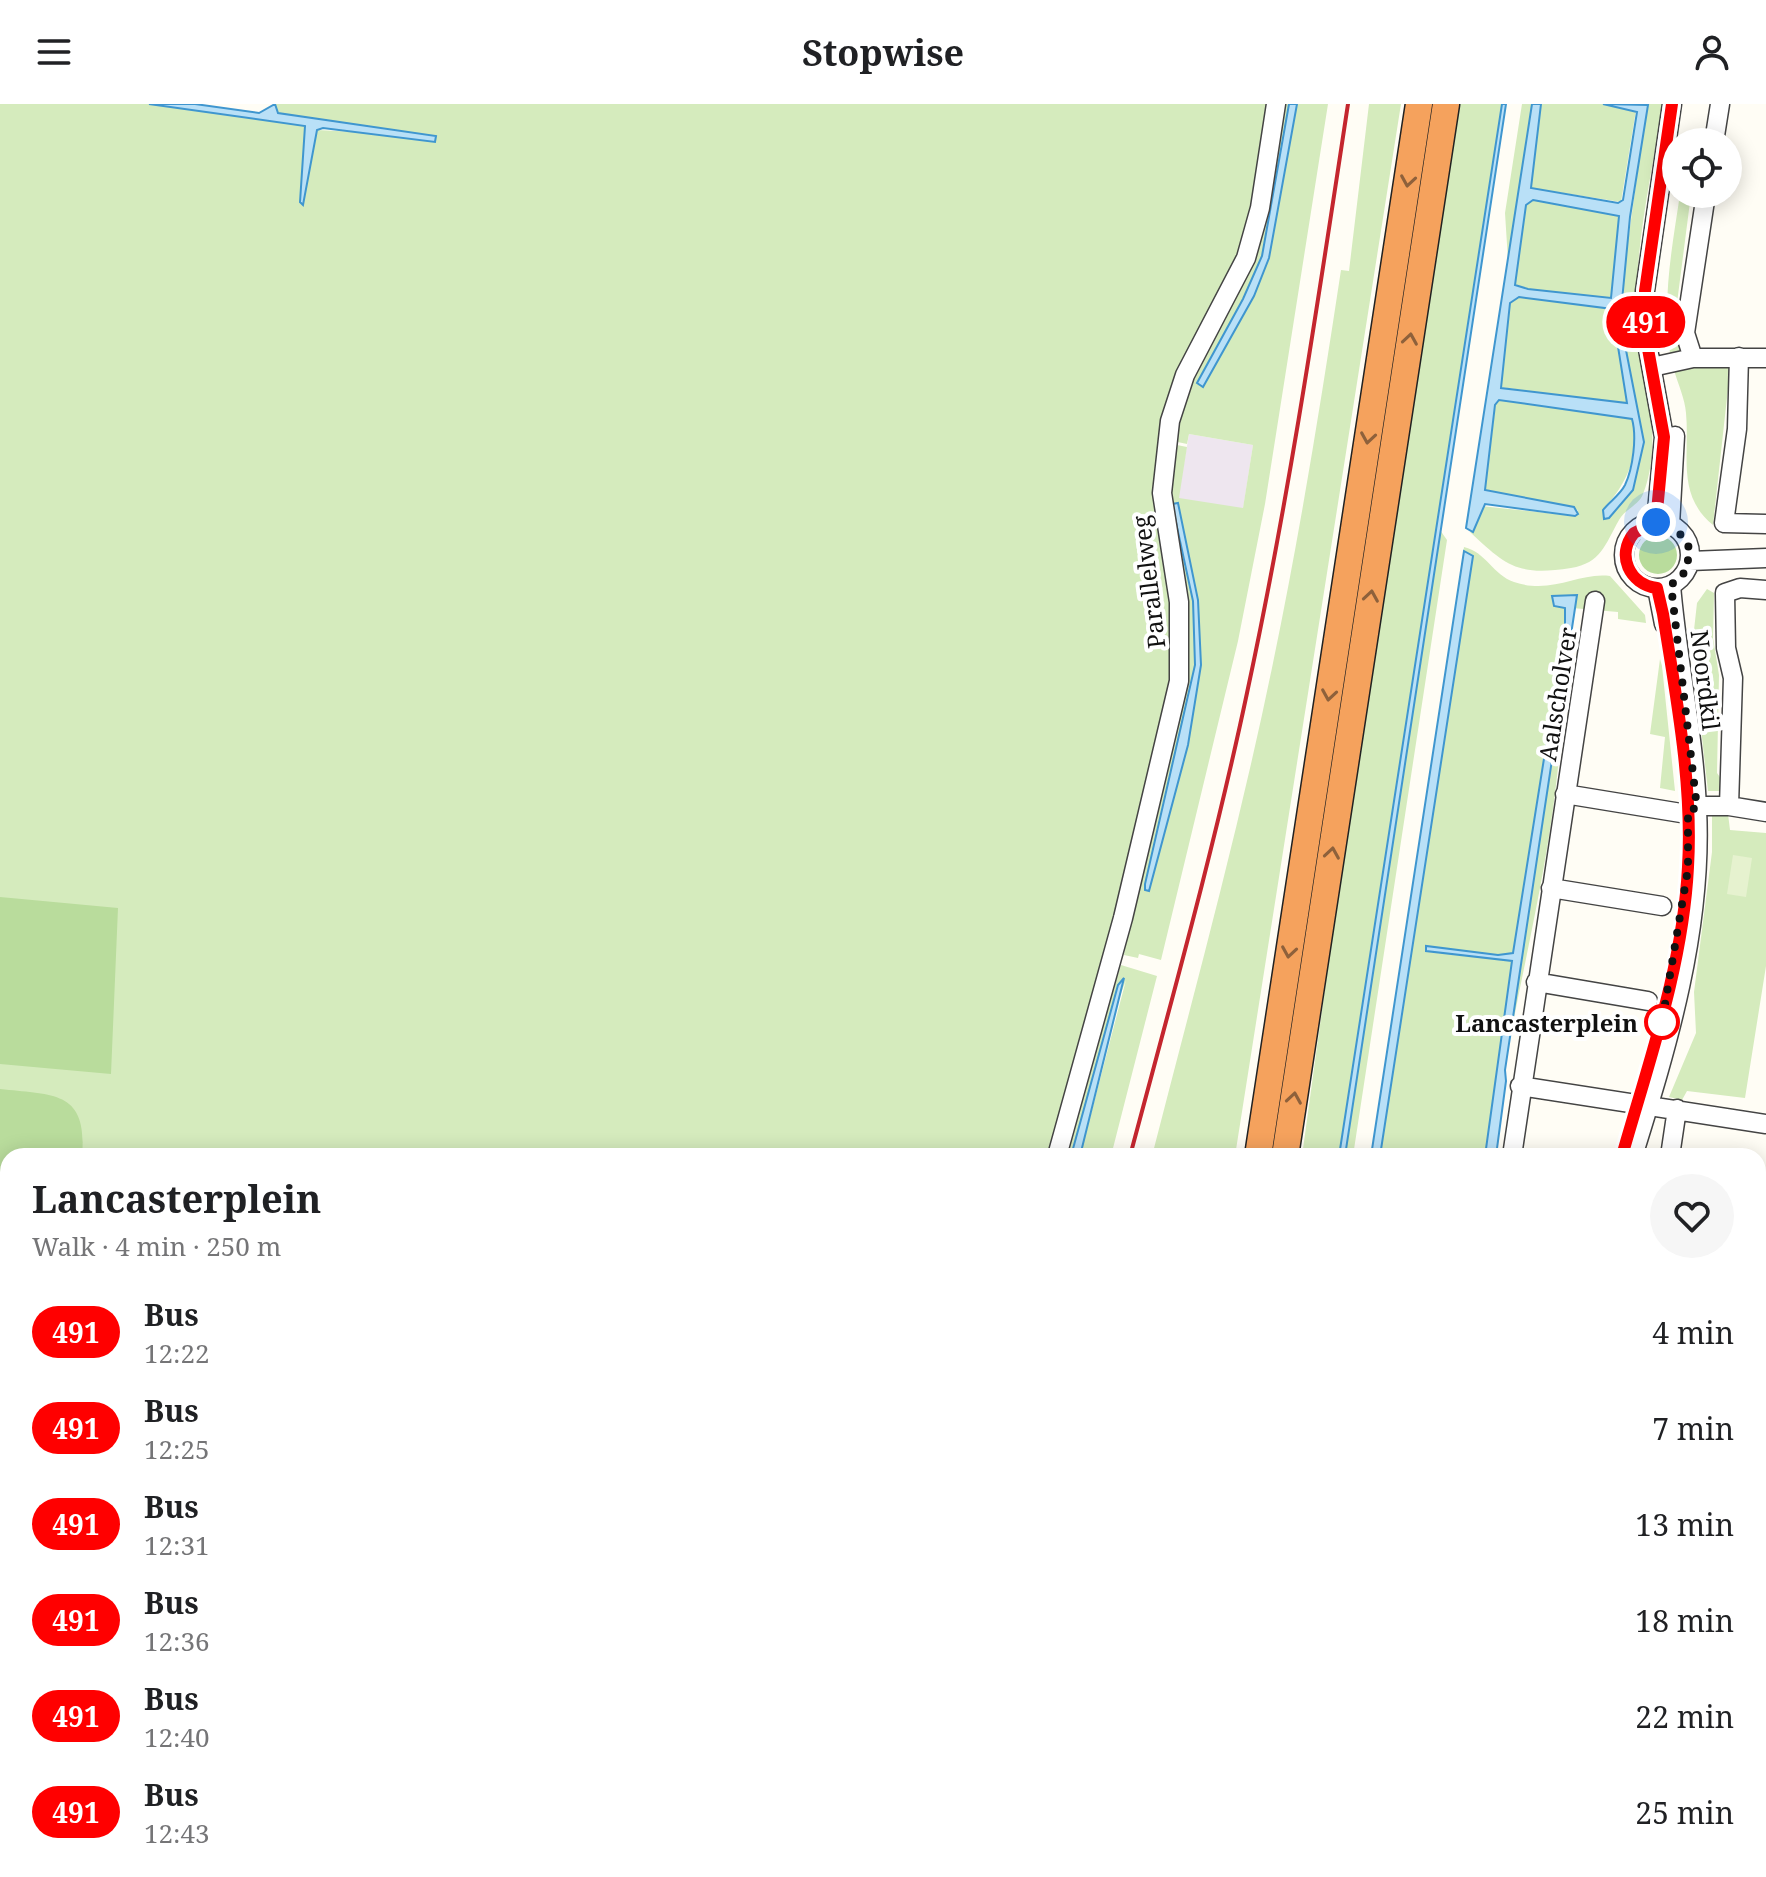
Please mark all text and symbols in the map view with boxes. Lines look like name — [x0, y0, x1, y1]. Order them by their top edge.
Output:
text: Stopwise — [802, 28, 964, 77]
icon: menu — [32, 30, 76, 74]
icon: person — [1690, 30, 1734, 74]
map controls — [1662, 128, 1742, 208]
button: locate — [1662, 128, 1742, 208]
one-way arrow — [1400, 174, 1417, 188]
line badge: 491 — [1600, 296, 1692, 348]
text: 491 — [1622, 303, 1670, 341]
one-way arrow — [1401, 332, 1418, 346]
one-way arrow — [1360, 431, 1377, 445]
your location — [1636, 502, 1676, 542]
street label: Parallelweg — [1123, 513, 1173, 650]
one-way arrow — [1362, 589, 1379, 603]
street label: Aalscholver — [1530, 625, 1584, 763]
street label: Noordkil — [1683, 628, 1729, 733]
one-way arrow — [1321, 688, 1338, 702]
one-way arrow — [1322, 846, 1339, 860]
one-way arrow — [1282, 945, 1299, 959]
marker: Lancasterplein — [1645, 1005, 1679, 1039]
place label: Lancasterplein — [1455, 1006, 1638, 1039]
one-way arrow — [1285, 1091, 1302, 1105]
text: Lancasterplein — [32, 1172, 321, 1224]
button: heart — [1650, 1174, 1734, 1258]
text: Walk · 4 min · 250 m — [32, 1228, 281, 1264]
text: Bus — [144, 1294, 199, 1335]
text: 4 min — [1652, 1312, 1734, 1353]
text: 491 — [52, 1313, 100, 1351]
text: 12:22 — [144, 1335, 210, 1371]
text: Bus — [144, 1390, 199, 1431]
text: 7 min — [1652, 1408, 1734, 1449]
text: 491 — [52, 1409, 100, 1447]
text: 12:25 — [144, 1431, 210, 1467]
text: Bus — [144, 1486, 199, 1527]
text: 13 min — [1635, 1504, 1734, 1545]
text: 491 — [52, 1505, 100, 1543]
text: 12:31 — [144, 1527, 210, 1563]
text: Bus — [144, 1582, 199, 1623]
text: 18 min — [1635, 1600, 1734, 1641]
text: 491 — [52, 1601, 100, 1639]
text: 12:36 — [144, 1623, 210, 1659]
text: Bus — [144, 1678, 199, 1719]
text: 22 min — [1635, 1696, 1734, 1737]
text: 491 — [52, 1697, 100, 1735]
text: 12:40 — [144, 1719, 210, 1755]
text: Bus — [144, 1774, 199, 1815]
text: 25 min — [1635, 1792, 1734, 1833]
text: 491 — [52, 1793, 100, 1831]
text: 12:43 — [144, 1815, 210, 1851]

